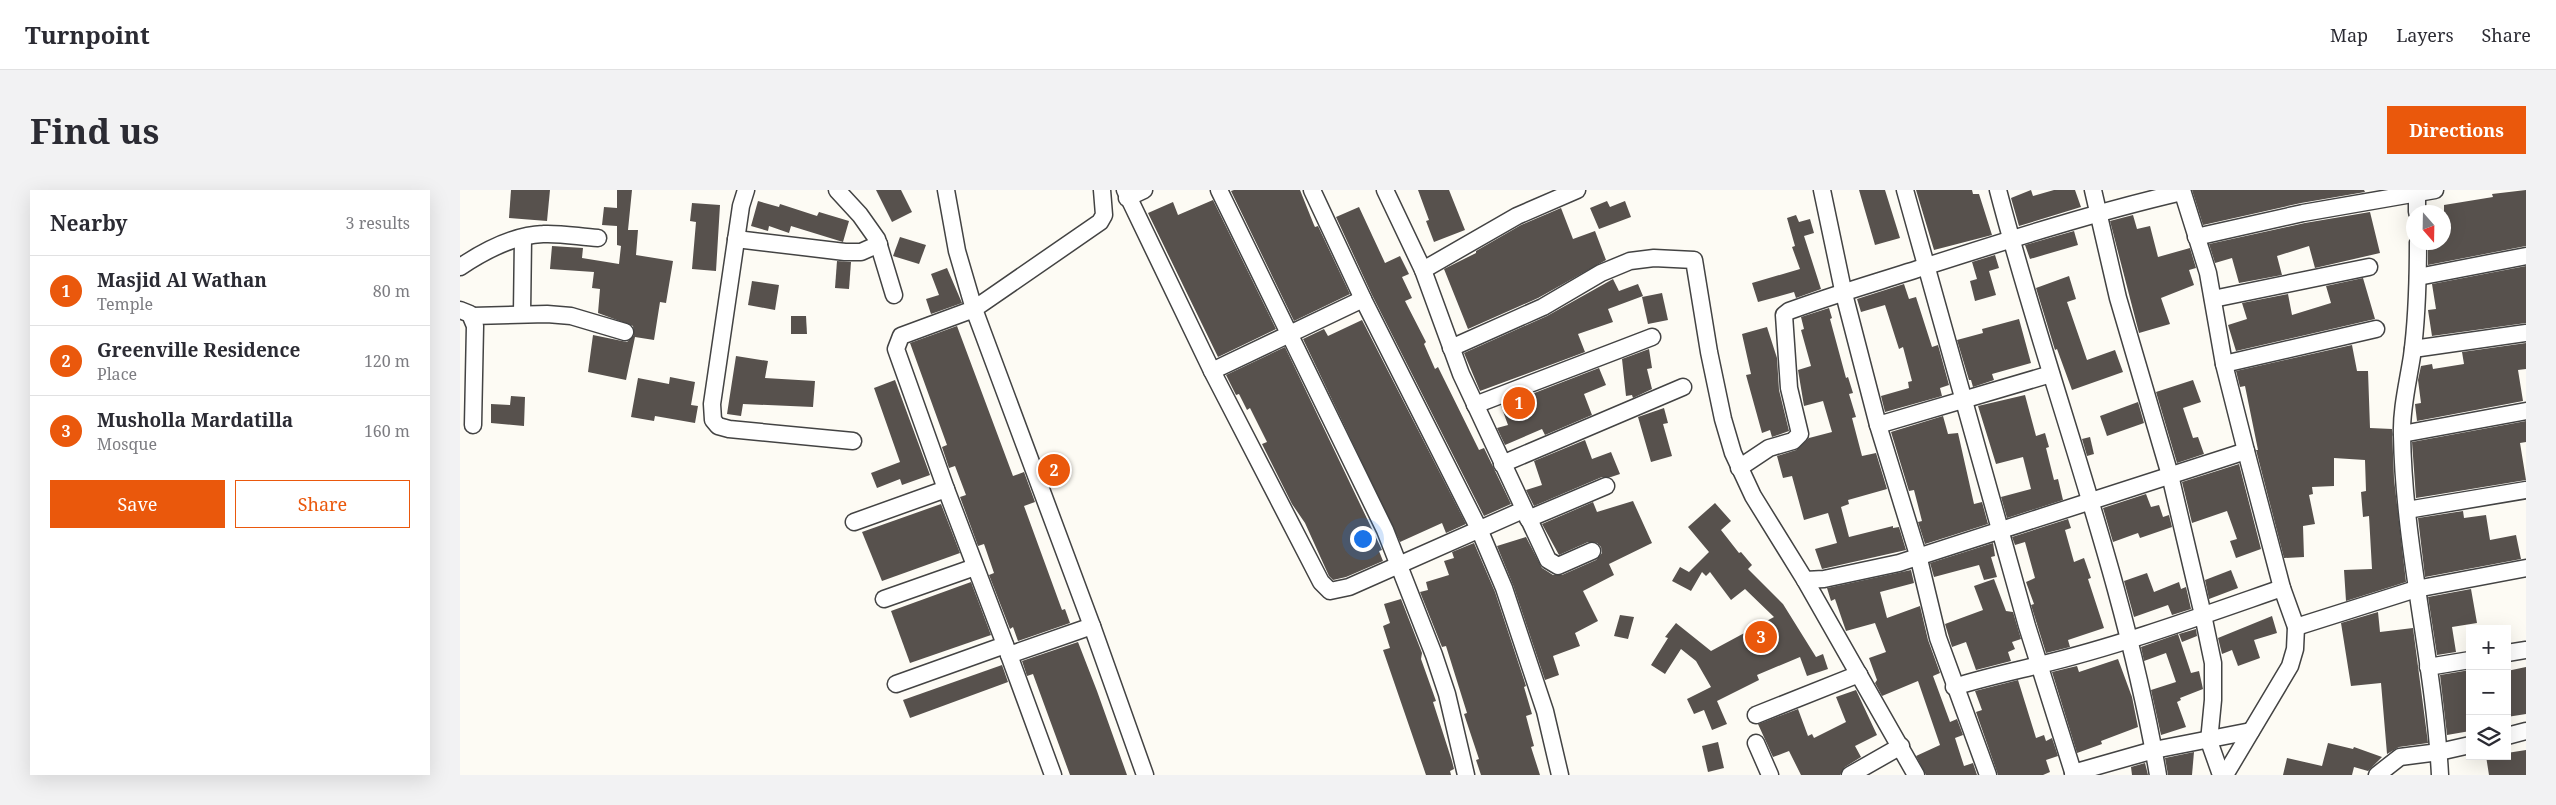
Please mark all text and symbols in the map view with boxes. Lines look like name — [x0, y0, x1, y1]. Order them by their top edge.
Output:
text: Turnpoint — [25, 18, 150, 51]
text: Map — [2330, 23, 2368, 47]
text: Layers — [2396, 23, 2454, 47]
text: Share — [2482, 23, 2531, 47]
button: Directions — [2387, 106, 2526, 154]
text: Find us — [30, 107, 159, 154]
north arrow — [2406, 205, 2451, 250]
text: Nearby — [50, 209, 128, 237]
text: 3 results — [346, 212, 410, 234]
text: Masjid Al Wathan — [97, 267, 267, 293]
text: 1 — [61, 280, 71, 302]
text: 80 m — [373, 280, 410, 302]
text: Temple — [97, 293, 153, 315]
text: Greenville Residence — [97, 337, 300, 363]
text: 2 — [61, 350, 71, 372]
text: 120 m — [364, 350, 410, 372]
text: Place — [97, 363, 137, 385]
pin: 1 — [1503, 384, 1535, 422]
text: Musholla Mardatilla — [97, 407, 293, 433]
text: 3 — [61, 420, 71, 442]
text: 160 m — [364, 420, 410, 442]
text: Mosque — [97, 433, 157, 455]
pin: 2 — [1038, 451, 1070, 489]
button: Save — [50, 480, 225, 528]
button: Share — [235, 480, 410, 528]
your location — [1350, 526, 1376, 552]
pin: 3 — [1745, 618, 1777, 656]
map controls — [2466, 625, 2511, 760]
button: + — [2466, 625, 2511, 670]
button: − — [2466, 670, 2511, 715]
button: layers — [2466, 715, 2511, 760]

